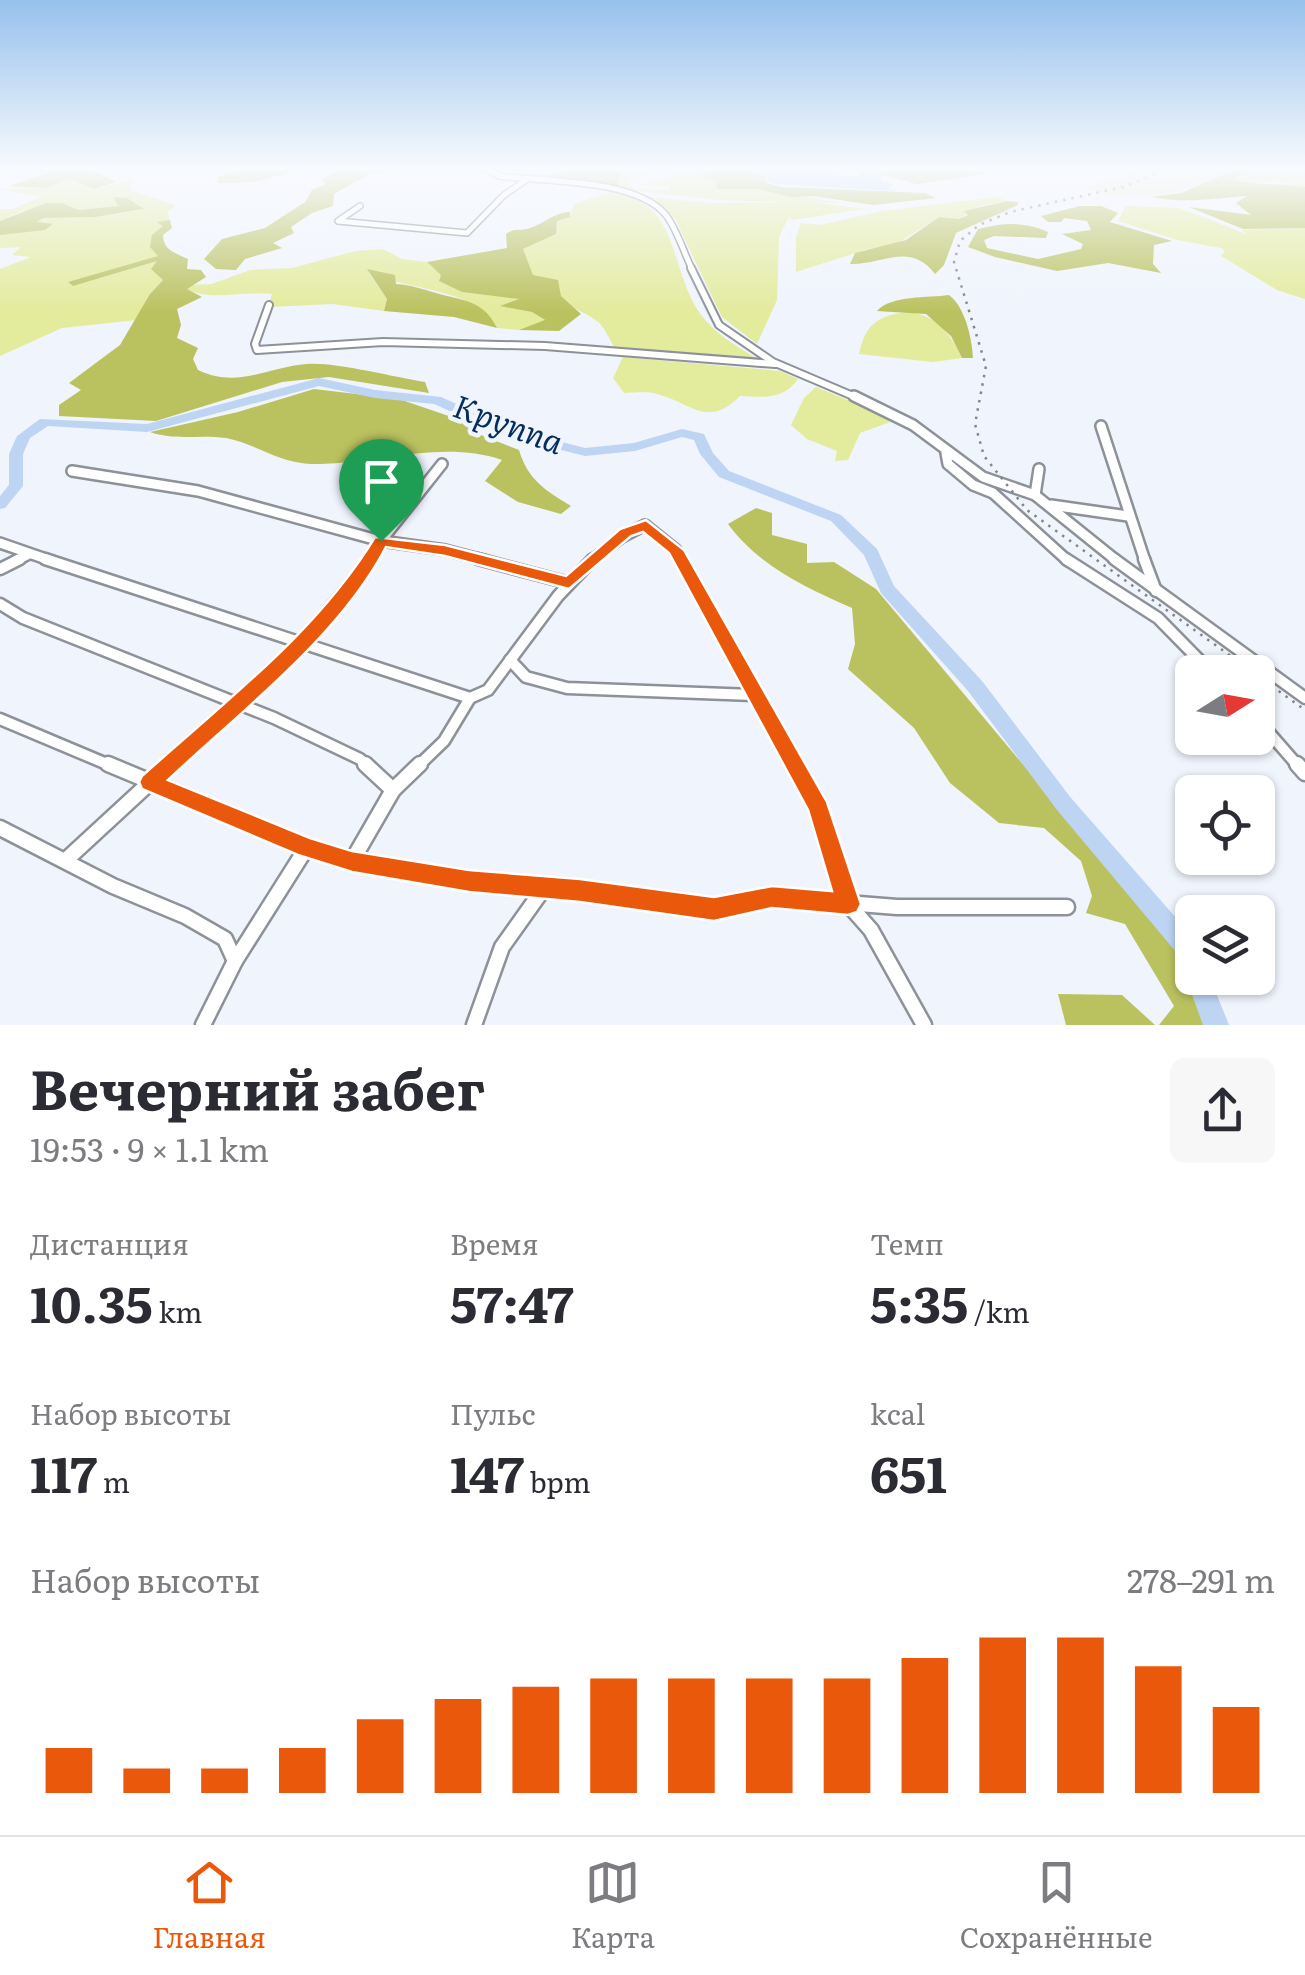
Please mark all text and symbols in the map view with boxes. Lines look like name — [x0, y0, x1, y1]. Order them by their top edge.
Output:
water label: Круппа — [447, 380, 571, 464]
pin — [339, 439, 424, 542]
icon: arrive — [354, 454, 409, 509]
north arrow — [1175, 655, 1275, 755]
map controls — [1175, 655, 1275, 995]
button: locate — [1175, 775, 1275, 875]
button: layers — [1175, 895, 1275, 995]
text: Вечерний забег — [30, 1045, 485, 1127]
button: share — [1170, 1058, 1275, 1163]
text: 19:53 · 9 × 1.1 km — [30, 1124, 269, 1172]
text: Дистанция — [30, 1222, 189, 1264]
text: Время — [450, 1222, 539, 1264]
text: Темп — [870, 1222, 944, 1264]
text: 10.35 — [30, 1264, 153, 1338]
text: 57:47 — [450, 1264, 574, 1338]
text: 5:35 — [870, 1264, 968, 1338]
text: km — [153, 1290, 203, 1332]
text: /km — [968, 1290, 1030, 1332]
text: Набор высоты — [30, 1392, 231, 1434]
text: Пульс — [450, 1392, 535, 1434]
text: kcal — [870, 1392, 925, 1434]
text: 117 — [30, 1434, 97, 1508]
text: 147 — [450, 1434, 524, 1508]
text: 651 — [870, 1434, 947, 1508]
text: m — [97, 1460, 130, 1502]
text: bpm — [524, 1460, 591, 1502]
text: Набор высоты — [30, 1555, 260, 1603]
text: 278–291 m — [1127, 1555, 1275, 1603]
tab: Главная — [153, 1855, 266, 1957]
tab: Карта — [571, 1855, 655, 1957]
tab: Сохранённые — [960, 1855, 1152, 1957]

